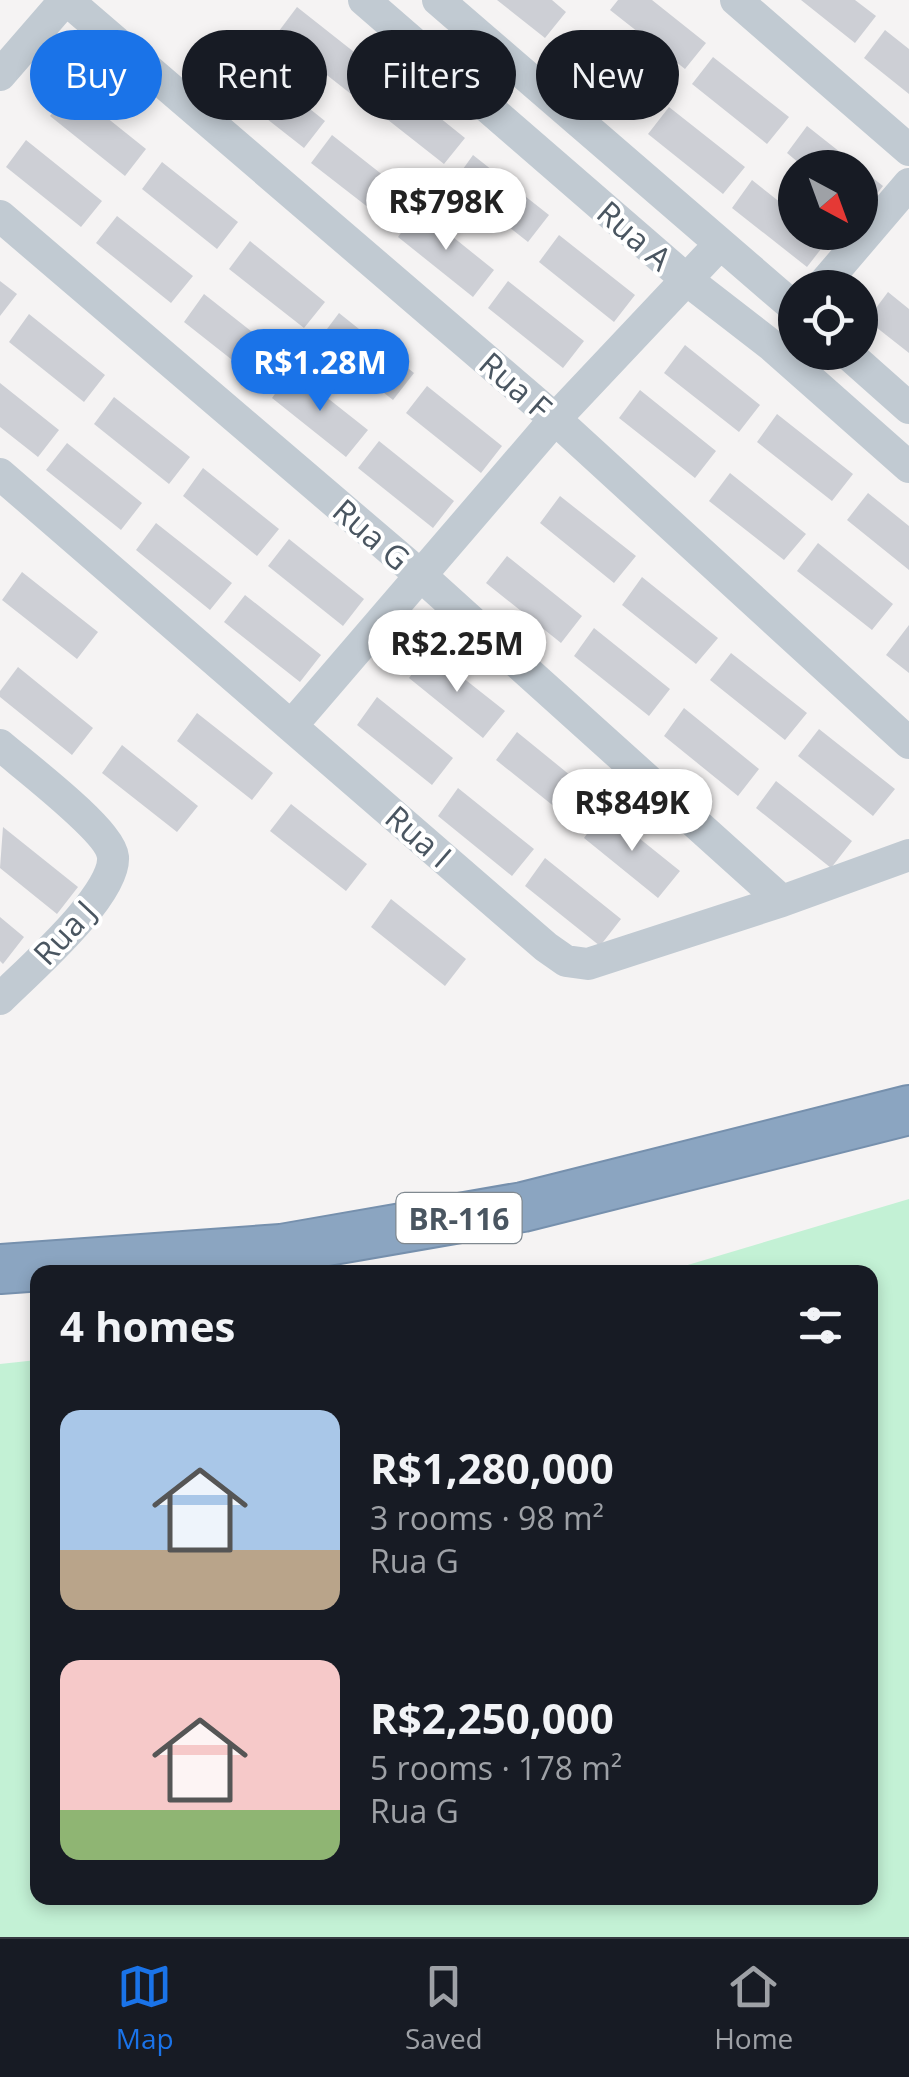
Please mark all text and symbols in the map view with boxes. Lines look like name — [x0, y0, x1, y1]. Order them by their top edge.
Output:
chip: Buy — [30, 30, 162, 120]
chip: Rent — [182, 30, 327, 120]
chip: Filters — [347, 30, 516, 120]
chip: New — [536, 30, 679, 120]
north arrow — [778, 150, 878, 250]
map controls — [778, 150, 878, 370]
pin: R$798K — [365, 168, 527, 253]
text: R$798K — [388, 179, 504, 222]
street label: Rua A — [589, 191, 682, 280]
button: locate — [778, 270, 878, 370]
pin: R$1.28M — [228, 329, 412, 414]
text: R$1.28M — [253, 340, 387, 383]
street label: Rua F — [471, 342, 561, 428]
street label: Rua G — [324, 489, 420, 579]
pin: R$2.25M — [365, 610, 549, 695]
text: R$2.25M — [390, 621, 524, 664]
pin: R$849K — [551, 769, 713, 854]
text: R$849K — [574, 780, 690, 823]
street label: Rua I — [377, 795, 461, 877]
street label: Rua J — [23, 890, 105, 974]
road number: BR-116 — [396, 1193, 522, 1243]
text: 4 homes — [60, 1297, 235, 1354]
icon: filters — [793, 1298, 848, 1353]
text: R$1,280,000 — [370, 1439, 614, 1496]
icon: home — [140, 1450, 260, 1570]
text: 3 rooms · 98 m² — [370, 1496, 604, 1539]
text: Rua G — [370, 1539, 459, 1582]
text: R$2,250,000 — [370, 1689, 614, 1746]
icon: home — [140, 1700, 260, 1820]
text: 5 rooms · 178 m² — [370, 1746, 622, 1789]
text: Rua G — [370, 1789, 459, 1832]
tab: Map — [116, 1959, 174, 2057]
tab: Saved — [405, 1959, 483, 2057]
tab: Home — [714, 1959, 793, 2057]

